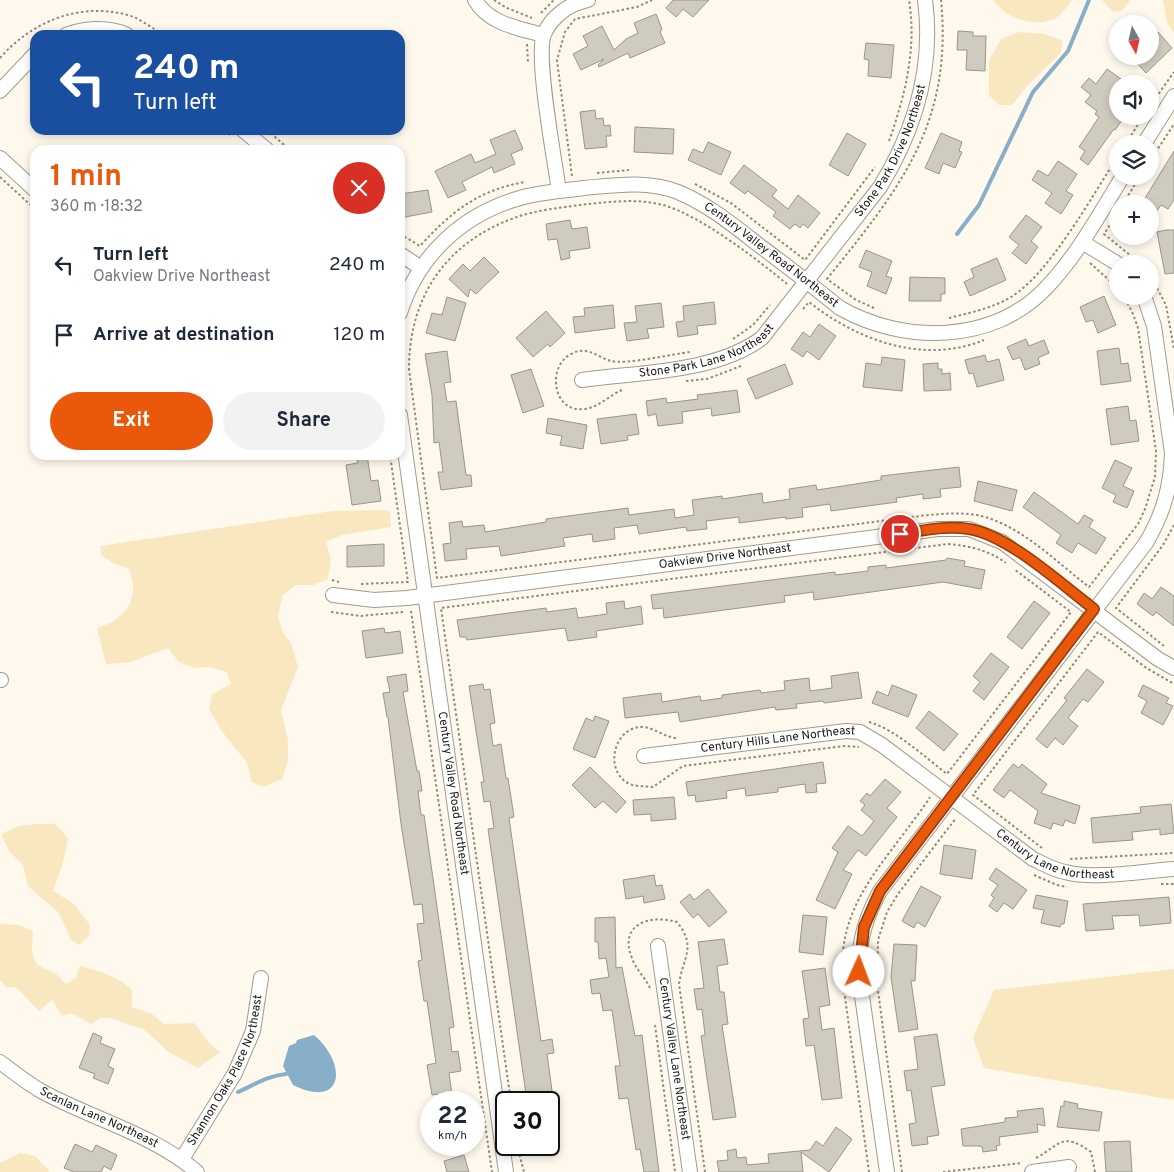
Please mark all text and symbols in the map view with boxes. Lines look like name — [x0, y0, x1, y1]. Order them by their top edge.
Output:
north arrow — [1109, 15, 1159, 65]
map controls — [1109, 15, 1159, 305]
text: 240 m — [133, 47, 239, 91]
icon: left — [50, 50, 115, 115]
button: sound — [1109, 75, 1159, 125]
street label: Stone Park Drive Northeast — [851, 83, 930, 220]
text: Turn left — [133, 90, 216, 117]
button: layers — [1109, 135, 1159, 185]
text: 1 min — [50, 159, 122, 196]
button: close — [333, 162, 385, 214]
button: + — [1109, 195, 1159, 245]
text: 360 m · 18:32 — [50, 197, 143, 217]
street label: Century Valley Road Northeast — [701, 199, 842, 312]
text: Turn left — [93, 243, 169, 267]
icon: left — [50, 251, 78, 279]
text: 240 m — [329, 253, 385, 277]
button: − — [1109, 255, 1159, 305]
text: Oakview Drive Northeast — [93, 267, 271, 287]
icon: arrive — [50, 321, 78, 349]
street label: Stone Park Lane Northeast — [638, 321, 778, 382]
text: Arrive at destination — [93, 323, 274, 347]
text: 120 m — [334, 323, 385, 347]
button: Exit — [50, 392, 213, 450]
button: Share — [223, 392, 385, 450]
pin — [879, 513, 921, 555]
icon: arrive — [886, 520, 914, 548]
street label: Oakview Drive Northeast — [658, 540, 792, 573]
street label: Century Valley Road Northeast — [434, 710, 472, 876]
street label: Century Hills Lane Northeast — [700, 723, 856, 757]
street label: Century Lane Northeast — [992, 825, 1115, 883]
position arrow — [832, 945, 884, 997]
street label: Century Valley Lane Northeast — [655, 977, 693, 1141]
street label: Shannon Oaks Place Northeast — [184, 994, 266, 1149]
street label: Scanlan Lane Northeast — [37, 1084, 161, 1152]
speed limit sign: 30 — [495, 1091, 560, 1156]
text: 22 — [437, 1101, 468, 1133]
text: km/h — [438, 1128, 467, 1144]

